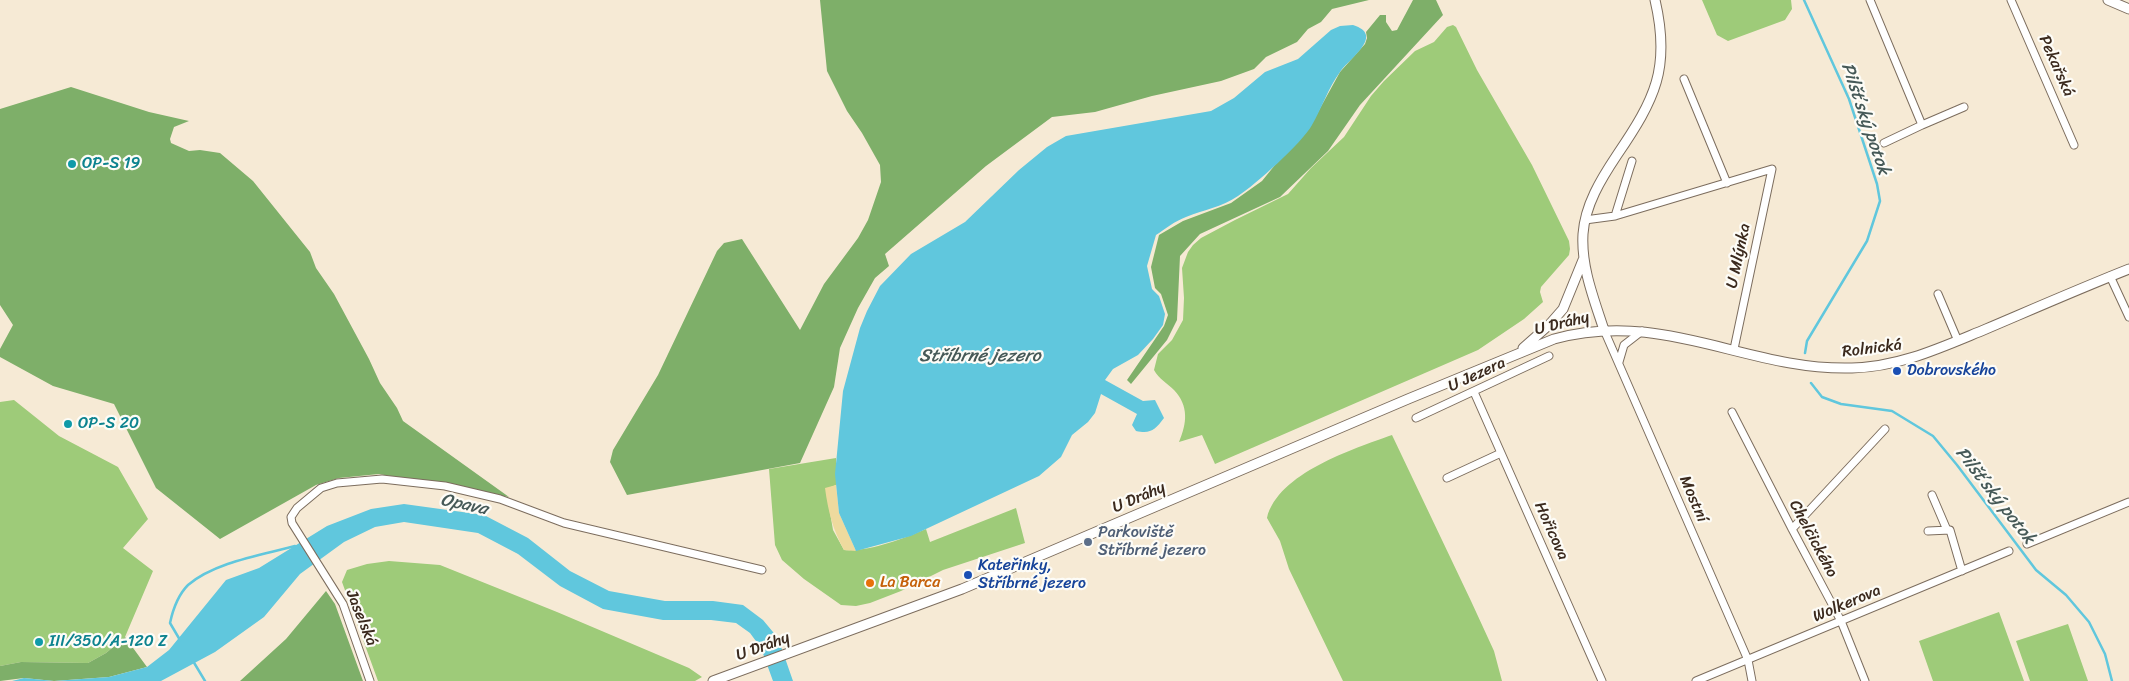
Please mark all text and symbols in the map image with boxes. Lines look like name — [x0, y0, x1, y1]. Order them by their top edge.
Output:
street label: Pekařská — [2034, 32, 2078, 100]
water label: Pilšťský potok — [1836, 60, 1894, 178]
place label: OP-S 19 — [82, 154, 140, 174]
marker: OP-S 19 — [66, 158, 78, 170]
street label: U Mlýnka — [1723, 222, 1755, 290]
street label: U Dráhy — [1533, 308, 1591, 340]
street label: Rolnická — [1841, 336, 1903, 362]
water label: Stříbrné jezero — [919, 345, 1041, 367]
street label: U Jezera — [1445, 353, 1509, 397]
place label: Dobrovského — [1907, 361, 1996, 381]
marker: Dobrovského — [1891, 365, 1903, 377]
place label: OP-S 20 — [78, 414, 139, 434]
marker: OP-S 20 — [62, 418, 74, 430]
water label: Pilšťský potok — [1950, 443, 2040, 549]
street label: Mostní — [1675, 473, 1711, 525]
street label: U Dráhy — [1110, 478, 1168, 518]
water label: Opava — [438, 489, 490, 521]
street label: Chelčického — [1785, 497, 1841, 581]
street label: Hořicova — [1530, 499, 1572, 563]
place label: Parkoviště Stříbrné jezero — [1098, 523, 1206, 561]
marker: Parkoviště Stříbrné jezero — [1082, 536, 1094, 548]
place label: Kateřinky, Stříbrné jezero — [978, 556, 1086, 594]
marker: Kateřinky, Stříbrné jezero — [962, 569, 974, 581]
place label: La Barca — [880, 573, 940, 593]
marker: La Barca — [864, 577, 876, 589]
street label: Wolkerova — [1810, 581, 1884, 627]
street label: Jaselská — [341, 587, 381, 649]
street label: U Dráhy — [734, 628, 792, 666]
place label: III/350/A-120 Z — [49, 632, 168, 652]
marker: III/350/A-120 Z — [33, 636, 45, 648]

